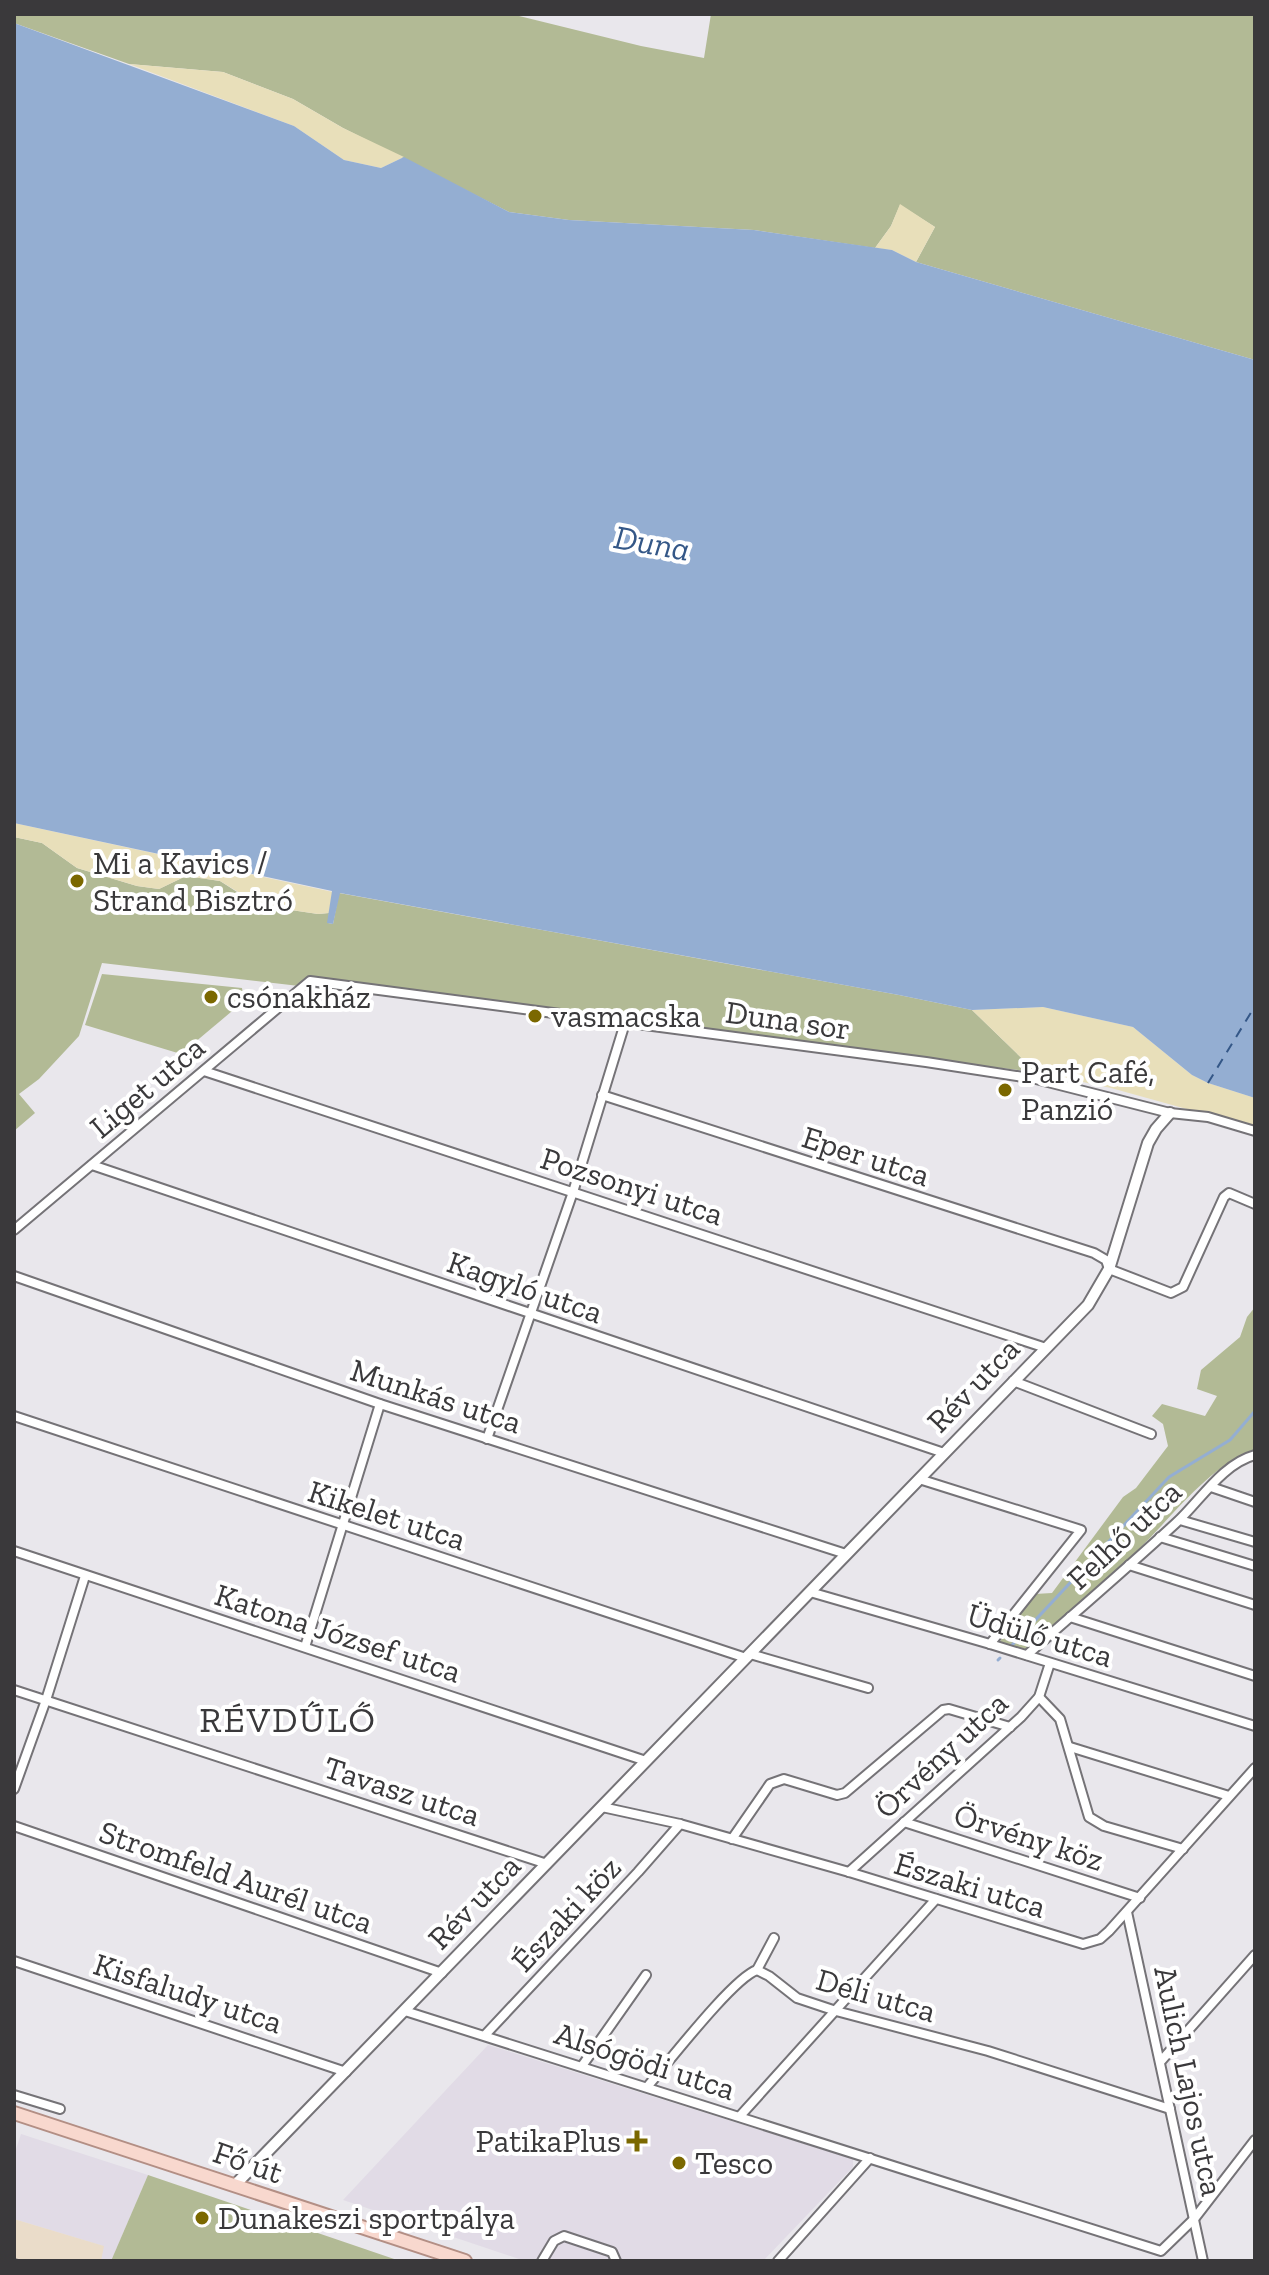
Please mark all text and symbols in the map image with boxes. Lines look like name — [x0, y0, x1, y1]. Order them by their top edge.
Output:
water label: Duna — [611, 516, 693, 570]
place label: Mi a Kavics / Strand Bisztró — [93, 844, 293, 919]
marker: Mi a Kavics / Strand Bisztró — [68, 872, 86, 890]
place label: csónakház — [227, 978, 371, 1016]
marker: csónakház — [202, 988, 220, 1006]
street label: Duna sor — [723, 992, 853, 1048]
place label: vasmacska — [551, 997, 701, 1035]
marker: vasmacska — [526, 1007, 544, 1025]
street label: Liget utca — [82, 1028, 212, 1146]
place label: Part Café, Panzió — [1021, 1053, 1155, 1128]
marker: Part Café, Panzió — [996, 1081, 1014, 1099]
street label: Eper utca — [797, 1118, 935, 1194]
street label: Pozsonyi utca — [536, 1139, 728, 1233]
street label: Kagyló utca — [442, 1243, 608, 1331]
street label: Rév utca — [919, 1330, 1027, 1440]
street label: Munkás utca — [346, 1351, 526, 1441]
street label: Kikelet utca — [303, 1472, 471, 1558]
street label: Felhő utca — [1059, 1473, 1189, 1597]
street label: Katona József utca — [210, 1575, 466, 1691]
street label: Üdülő utca — [963, 1595, 1117, 1675]
street label: Örvény utca — [867, 1684, 1015, 1826]
district label: RÉVDŰLŐ — [199, 1698, 377, 1741]
street label: Tavasz utca — [319, 1748, 485, 1834]
street label: Örvény köz — [949, 1795, 1109, 1879]
street label: Stromfeld Aurél utca — [94, 1812, 378, 1942]
street label: Északi utca — [890, 1844, 1050, 1926]
street label: Rév utca — [420, 1847, 528, 1957]
street label: Északi köz — [503, 1849, 629, 1979]
street label: Kisfaludy utca — [89, 1945, 287, 2041]
street label: Déli utca — [812, 1960, 940, 2030]
street label: Aulich Lajos utca — [1146, 1963, 1232, 2199]
street label: Alsógödi utca — [550, 2014, 740, 2108]
place label: PatikaPlus — [476, 2122, 621, 2160]
marker: PatikaPlus — [628, 2132, 646, 2150]
street label: Fő út — [208, 2133, 288, 2192]
place label: Tesco — [695, 2144, 773, 2182]
marker: Tesco — [670, 2154, 688, 2172]
place label: Dunakeszi sportpálya — [218, 2199, 515, 2237]
marker: Dunakeszi sportpálya — [193, 2209, 211, 2227]

